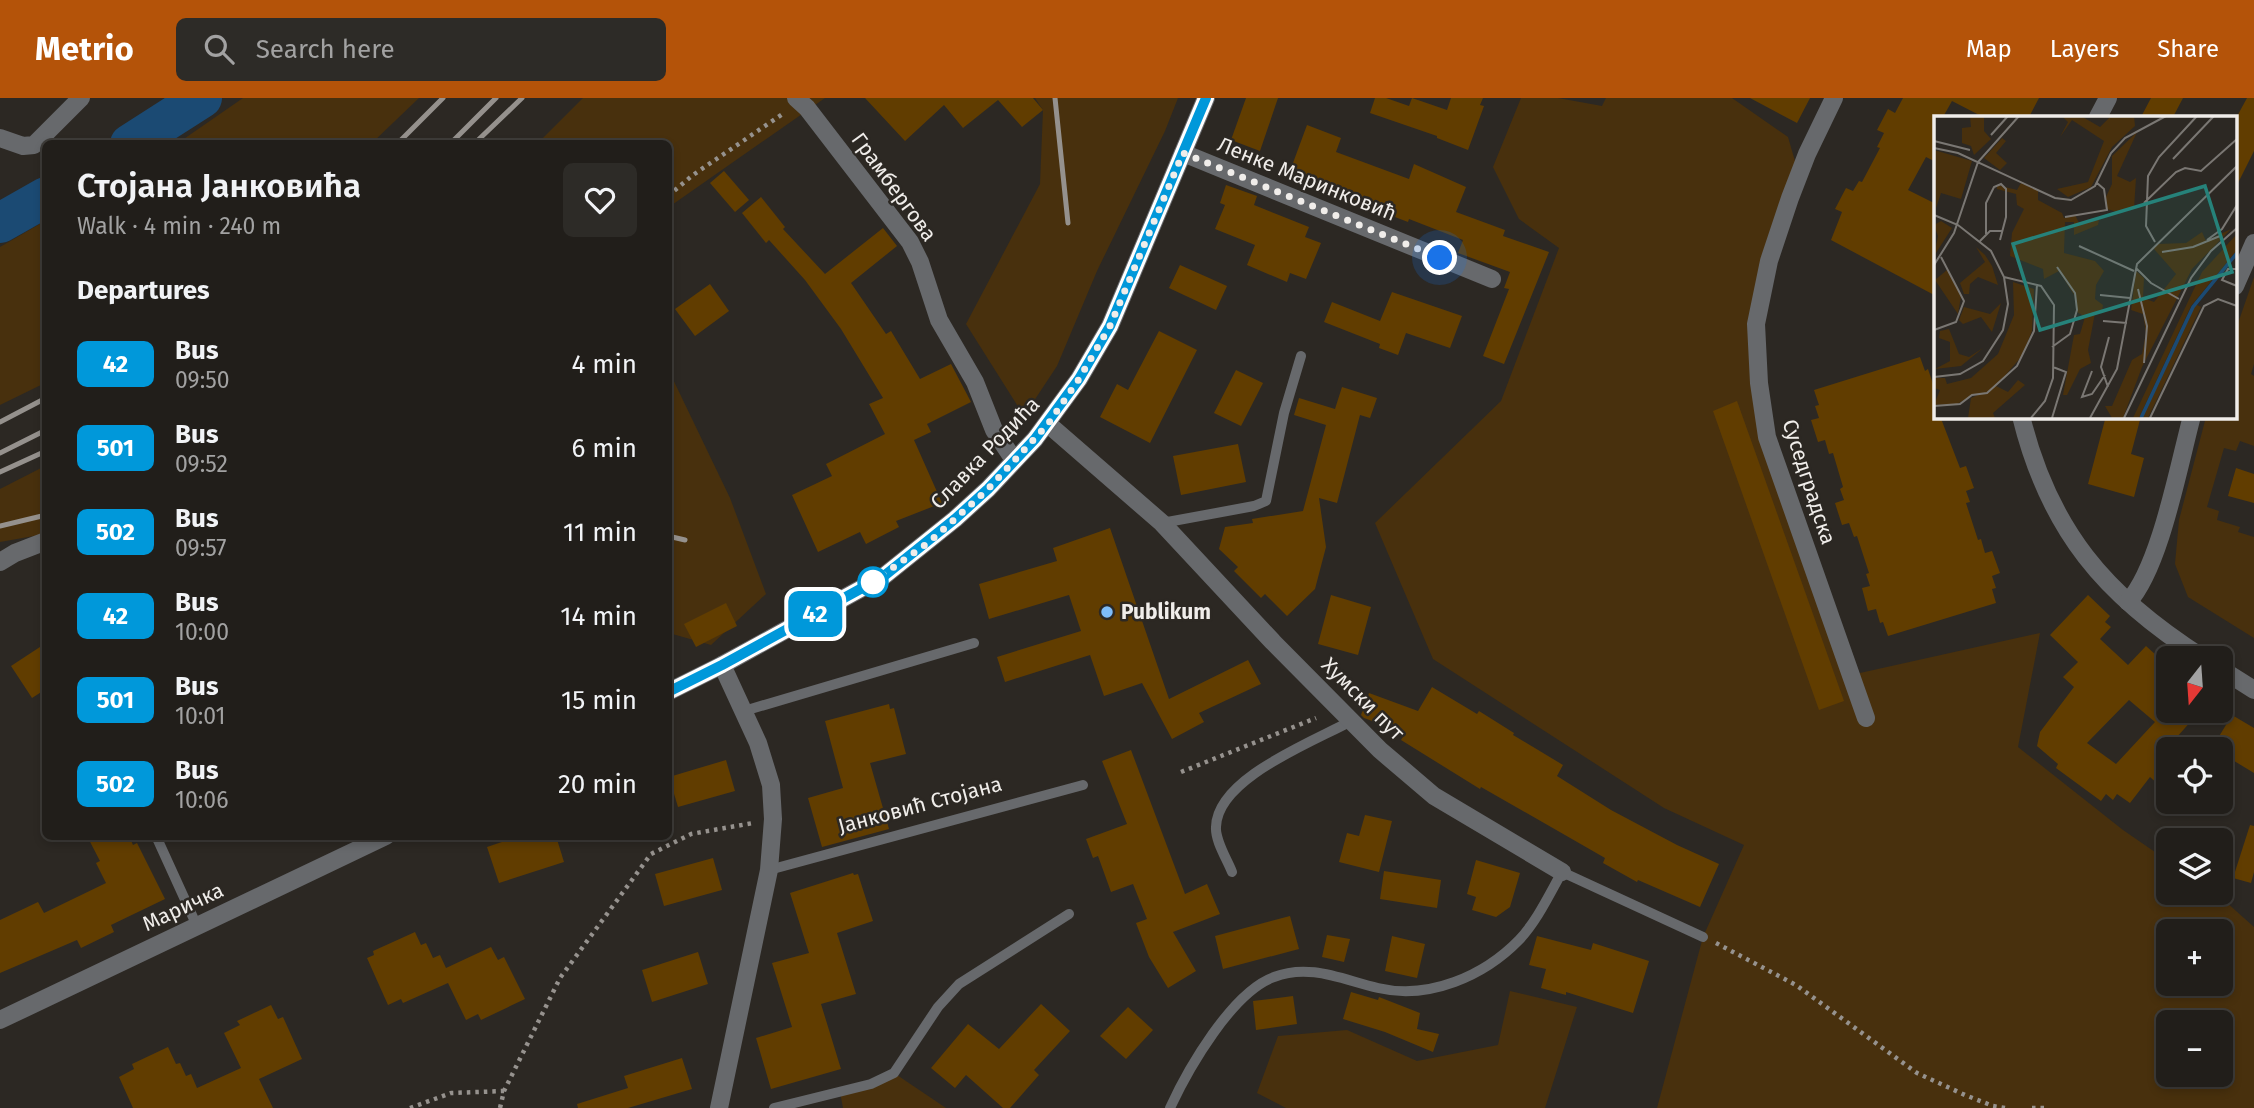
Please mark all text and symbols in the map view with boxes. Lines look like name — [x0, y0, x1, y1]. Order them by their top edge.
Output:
search box — [176, 18, 666, 81]
text: Metrio — [35, 29, 134, 69]
icon: search — [200, 30, 238, 68]
text: Search here — [256, 34, 395, 65]
text: Map — [1966, 35, 2012, 63]
text: Layers — [2050, 35, 2119, 63]
text: Share — [2157, 35, 2219, 63]
inset map — [1934, 116, 2236, 418]
street label: Грамбергова — [846, 127, 942, 247]
street label: Ленке Маринковић — [1214, 131, 1400, 227]
button: heart — [563, 163, 637, 237]
text: Стојана Јанковића — [77, 166, 361, 206]
text: Walk · 4 min · 240 m — [77, 212, 281, 240]
your location — [1422, 240, 1457, 275]
text: Departures — [77, 275, 210, 306]
text: Bus — [175, 335, 218, 366]
text: 4 min — [571, 349, 637, 380]
text: 42 — [103, 350, 128, 378]
text: 09:50 — [175, 366, 230, 394]
street label: Славка Родића — [925, 391, 1045, 515]
street label: Суседградска — [1777, 416, 1841, 548]
text: Bus — [175, 419, 218, 450]
text: 6 min — [571, 433, 637, 464]
text: 501 — [97, 434, 134, 462]
text: 09:52 — [175, 450, 228, 478]
text: Bus — [175, 503, 218, 534]
text: 11 min — [563, 517, 637, 548]
text: 502 — [96, 518, 135, 546]
text: 09:57 — [175, 534, 226, 562]
unlabelled marker — [858, 567, 888, 597]
text: Bus — [175, 587, 218, 618]
line badge: 42 — [784, 591, 846, 637]
place label: Publikum — [1121, 599, 1211, 625]
text: 42 — [802, 600, 828, 628]
text: 14 min — [560, 601, 637, 632]
text: 42 — [103, 602, 128, 630]
marker: Publikum — [1099, 604, 1115, 620]
text: 10:00 — [175, 618, 229, 646]
north arrow — [2156, 646, 2233, 723]
map controls — [2156, 646, 2233, 1087]
street label: Хумски пут — [1316, 652, 1410, 746]
text: Bus — [175, 671, 218, 702]
text: 15 min — [561, 685, 637, 716]
text: 501 — [97, 686, 134, 714]
text: 10:01 — [175, 702, 226, 730]
button: locate — [2156, 737, 2233, 814]
text: Bus — [175, 755, 218, 786]
text: 20 min — [558, 769, 637, 800]
text: 502 — [96, 770, 135, 798]
street label: Јанковић Стојана — [835, 771, 1005, 839]
text: 10:06 — [175, 786, 228, 814]
button: layers — [2156, 828, 2233, 905]
street label: Маричка — [138, 877, 228, 937]
button: + — [2156, 919, 2233, 996]
button: − — [2156, 1010, 2233, 1087]

